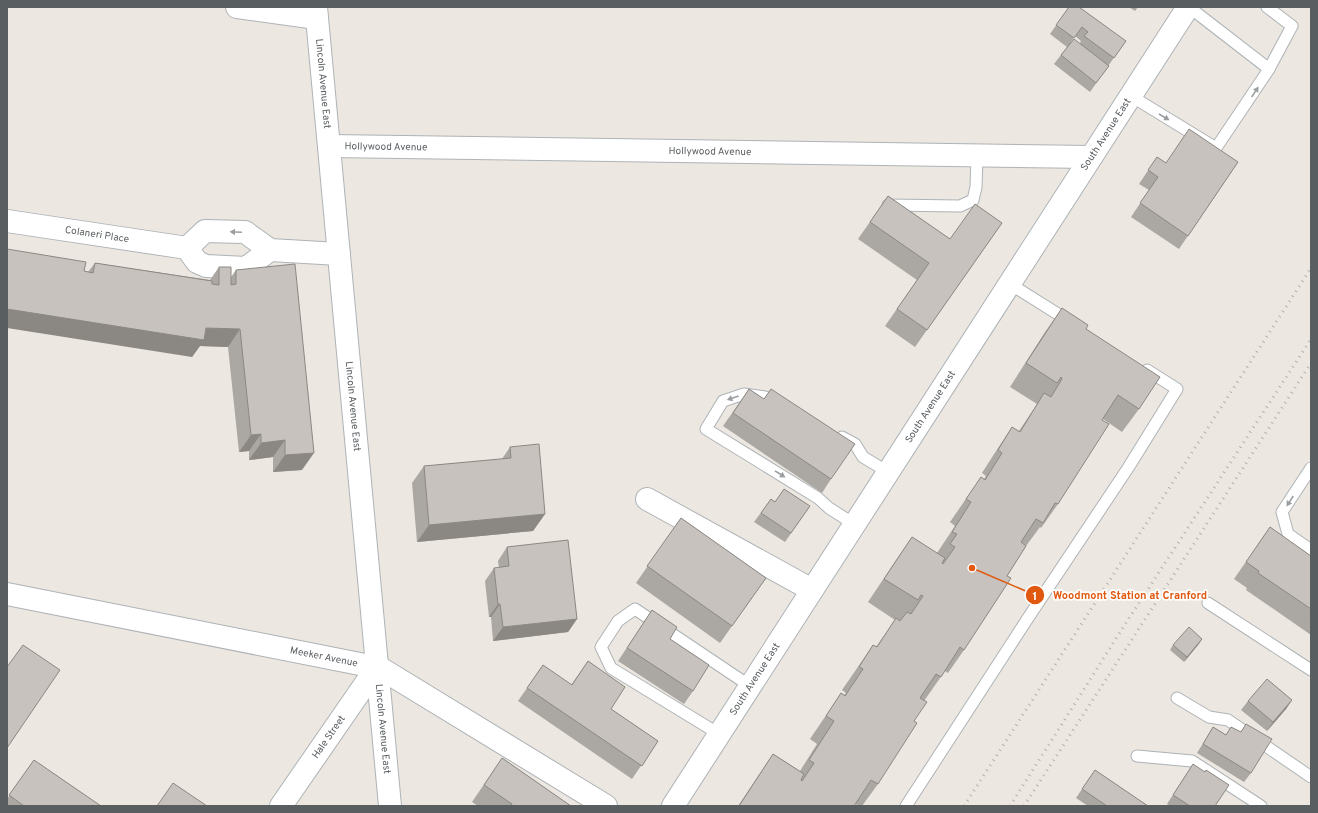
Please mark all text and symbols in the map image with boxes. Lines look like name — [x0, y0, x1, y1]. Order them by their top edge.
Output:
street label: Lincoln Avenue East — [312, 38, 334, 129]
one-way arrow — [1251, 86, 1259, 97]
street label: South Avenue East — [1078, 96, 1134, 173]
one-way arrow — [1158, 113, 1170, 120]
street label: Hollywood Avenue — [345, 140, 427, 154]
street label: Hollywood Avenue — [668, 144, 751, 159]
street label: Colaneri Place — [64, 223, 130, 246]
one-way arrow — [229, 229, 242, 235]
street label: Lincoln Avenue East — [342, 361, 364, 452]
street label: South Avenue East — [902, 368, 959, 445]
one-way arrow — [727, 395, 739, 401]
one-way arrow — [774, 471, 786, 478]
one-way arrow — [1286, 495, 1293, 507]
callout: Woodmont Station at Cranford — [1025, 584, 1215, 607]
text: 1 — [1033, 589, 1037, 605]
text: Woodmont Station at Cranford — [1053, 589, 1207, 603]
street label: South Avenue East — [727, 640, 783, 718]
street label: Meeker Avenue — [289, 644, 359, 670]
street label: Lincoln Avenue East — [372, 683, 394, 775]
street label: Hale Street — [309, 712, 348, 761]

